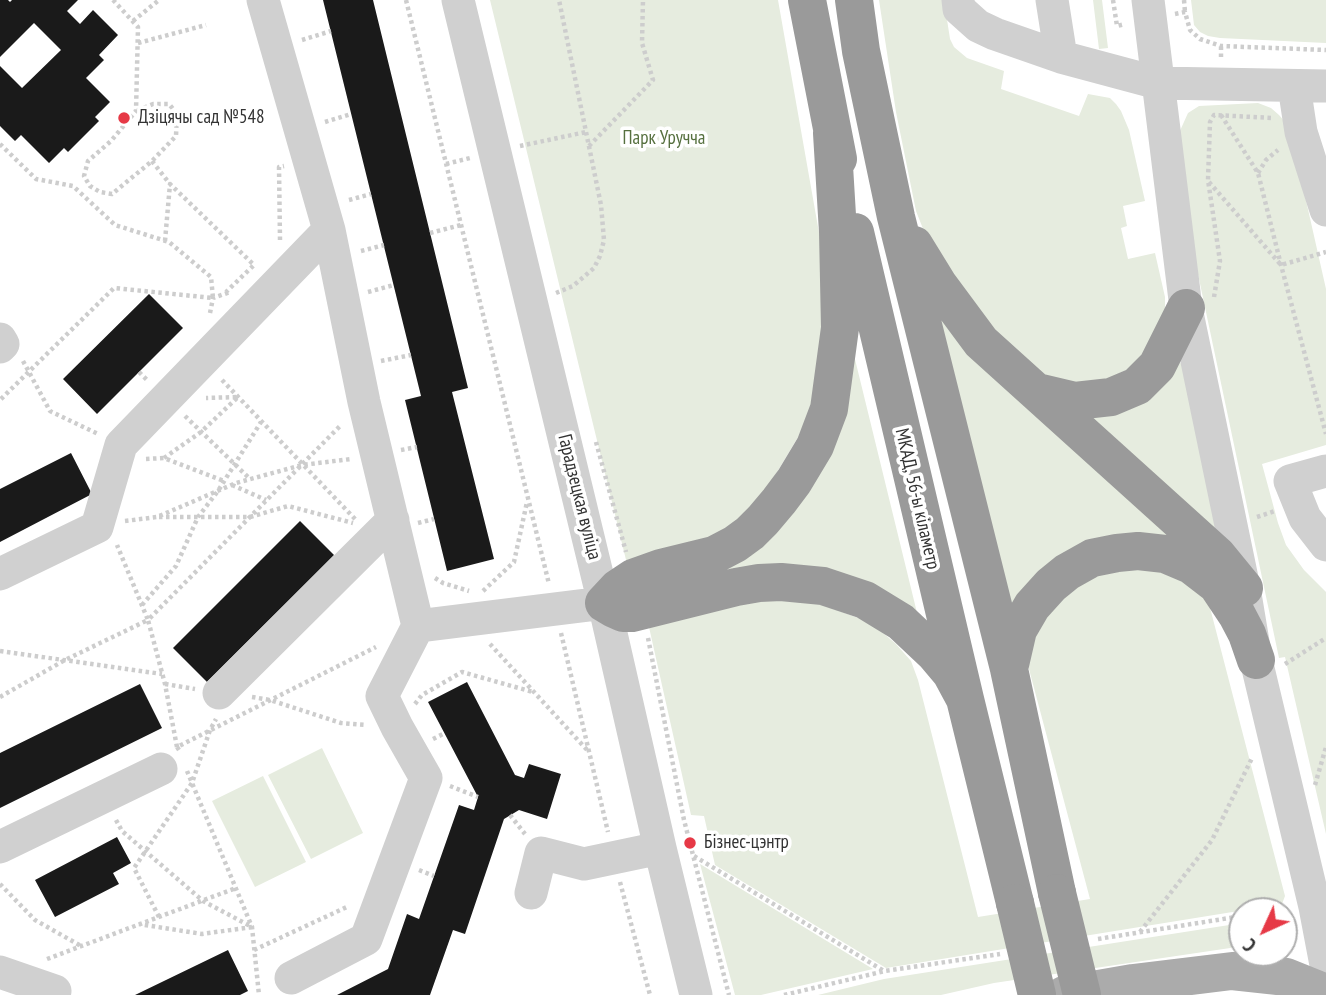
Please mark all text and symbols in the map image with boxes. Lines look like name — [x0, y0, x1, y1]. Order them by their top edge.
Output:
place label: Дзіцячы сад №548 — [138, 107, 265, 129]
marker: Дзіцячы сад №548 — [116, 110, 132, 126]
park label: Парк Уручча — [623, 128, 705, 150]
street label: МКАД, 56-ы кіламетр — [890, 426, 944, 572]
street label: Гарадзецкая вуліца — [552, 432, 606, 562]
place label: Бізнес-цэнтр — [704, 832, 789, 854]
marker: Бізнес-цэнтр — [682, 835, 698, 851]
north arrow — [1228, 897, 1298, 967]
text: С — [1238, 934, 1261, 957]

